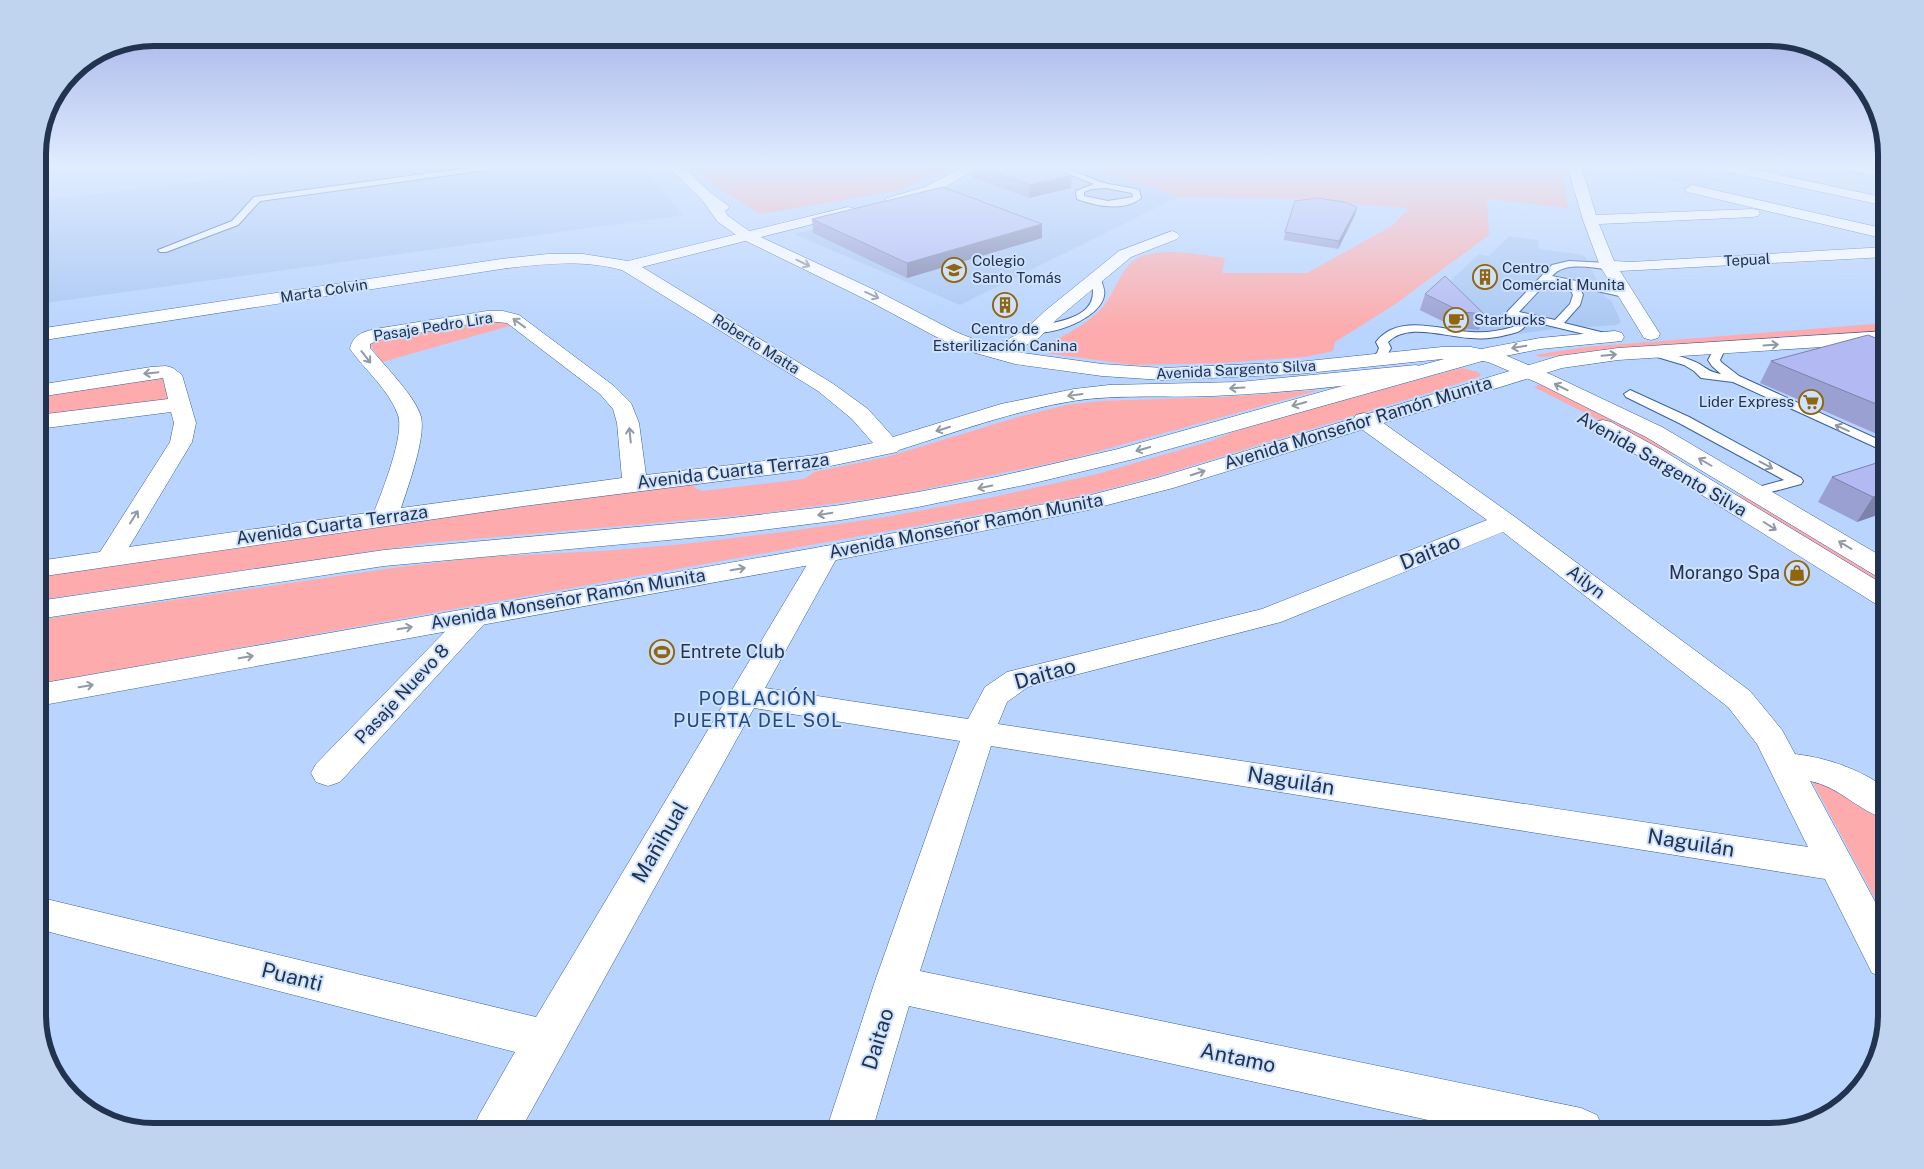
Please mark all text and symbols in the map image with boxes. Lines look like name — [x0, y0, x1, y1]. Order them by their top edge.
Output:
street label: Tepual — [1723, 250, 1771, 269]
place label: Colegio Santo Tomás — [972, 252, 1061, 286]
school or university icon: Colegio Santo Tomás — [941, 257, 967, 283]
one-way arrow — [795, 259, 810, 268]
place label: Centro Comercial Munita — [1502, 259, 1625, 293]
building icon: Centro Comercial Munita — [1472, 264, 1498, 290]
street label: Marta Colvin — [279, 275, 369, 306]
one-way arrow — [864, 291, 879, 301]
building icon: Centro de Esterilización Canina — [992, 292, 1018, 318]
cafe icon: Starbucks — [1443, 307, 1469, 333]
street label: Pasaje Pedro Lira — [372, 309, 494, 344]
street label: Roberto Matta — [710, 310, 803, 377]
place label: Starbucks — [1474, 311, 1545, 328]
one-way arrow — [513, 318, 526, 329]
place label: Centro de Esterilización Canina — [933, 320, 1077, 354]
one-way arrow — [1763, 341, 1779, 350]
one-way arrow — [1512, 342, 1528, 352]
one-way arrow — [361, 350, 372, 363]
one-way arrow — [1601, 350, 1617, 360]
street label: Avenida Sargento Silva — [1156, 357, 1316, 382]
one-way arrow — [143, 368, 159, 378]
street label: Avenida Monseñor Ramón Munita — [1221, 372, 1494, 473]
one-way arrow — [1554, 381, 1569, 391]
one-way arrow — [1229, 384, 1245, 393]
supermarket icon: Lider Express — [1798, 389, 1824, 415]
one-way arrow — [1067, 390, 1083, 400]
place label: Lider Express — [1699, 393, 1794, 410]
one-way arrow — [1292, 399, 1308, 409]
street label: Avenida Sargento Silva — [1574, 406, 1751, 521]
one-way arrow — [1835, 422, 1850, 432]
one-way arrow — [936, 425, 952, 435]
one-way arrow — [625, 427, 634, 443]
one-way arrow — [1135, 444, 1151, 454]
street label: Avenida Cuarta Terraza — [636, 448, 830, 493]
one-way arrow — [1698, 456, 1712, 466]
one-way arrow — [1758, 461, 1773, 470]
one-way arrow — [1190, 467, 1206, 477]
one-way arrow — [978, 483, 994, 492]
street label: Avenida Monseñor Ramón Munita — [827, 489, 1105, 562]
street label: Avenida Cuarta Terraza — [235, 501, 429, 548]
one-way arrow — [129, 510, 139, 524]
one-way arrow — [817, 510, 833, 520]
one-way arrow — [1762, 521, 1776, 531]
street label: Daitao — [1396, 528, 1464, 575]
one-way arrow — [1838, 539, 1852, 549]
street label: Ailyn — [1563, 560, 1610, 603]
shop icon: Morango Spa — [1784, 560, 1810, 586]
place label: Morango Spa — [1669, 562, 1780, 583]
street label: Avenida Monseñor Ramón Munita — [429, 564, 707, 633]
one-way arrow — [729, 564, 745, 574]
one-way arrow — [397, 623, 413, 633]
sports icon: Entrete Club — [649, 639, 675, 665]
street label: Pasaje Nuevo 8 — [350, 640, 453, 748]
place label: Entrete Club — [680, 641, 785, 662]
one-way arrow — [237, 652, 253, 662]
street label: Daitao — [1011, 653, 1079, 694]
one-way arrow — [77, 681, 93, 691]
district label: POBLACIÓN PUERTA DEL SOL — [673, 687, 843, 731]
street label: Naguilán — [1246, 761, 1336, 800]
street label: Mañihual — [626, 797, 693, 887]
street label: Naguilán — [1646, 823, 1736, 862]
street label: Puanti — [259, 957, 325, 996]
street label: Daitao — [856, 1005, 899, 1073]
street label: Antamo — [1198, 1037, 1278, 1078]

